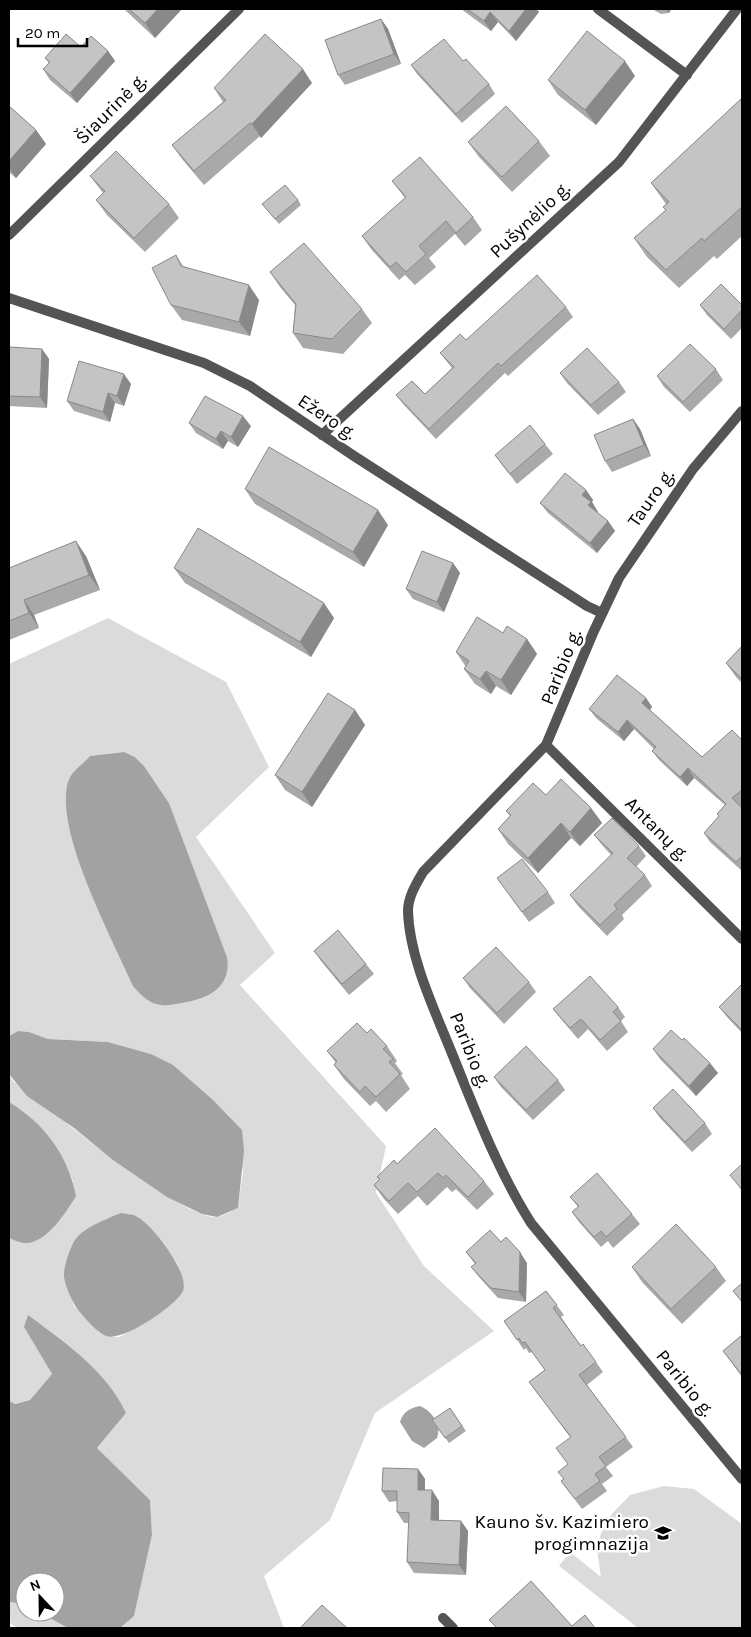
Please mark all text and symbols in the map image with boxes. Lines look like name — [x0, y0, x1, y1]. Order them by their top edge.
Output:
scale bar — [18, 15, 86, 47]
text: 20 m — [25, 24, 60, 42]
street label: Šiaurinė g. — [71, 69, 151, 149]
street label: Pušynėlio g. — [485, 177, 575, 263]
street label: Ežero g. — [294, 390, 360, 444]
street label: Tauro g. — [623, 465, 679, 531]
street label: Paribio g. — [536, 626, 586, 708]
street label: Antanų g. — [620, 792, 694, 866]
street label: Paribio g. — [445, 1009, 495, 1091]
street label: Paribio g. — [651, 1345, 719, 1421]
place label: Kauno šv. Kazimiero progimnazija — [475, 1511, 649, 1555]
school or university icon: Kauno šv. Kazimiero progimnazija — [653, 1523, 673, 1543]
north arrow — [15, 1572, 65, 1622]
text: N — [27, 1576, 43, 1595]

